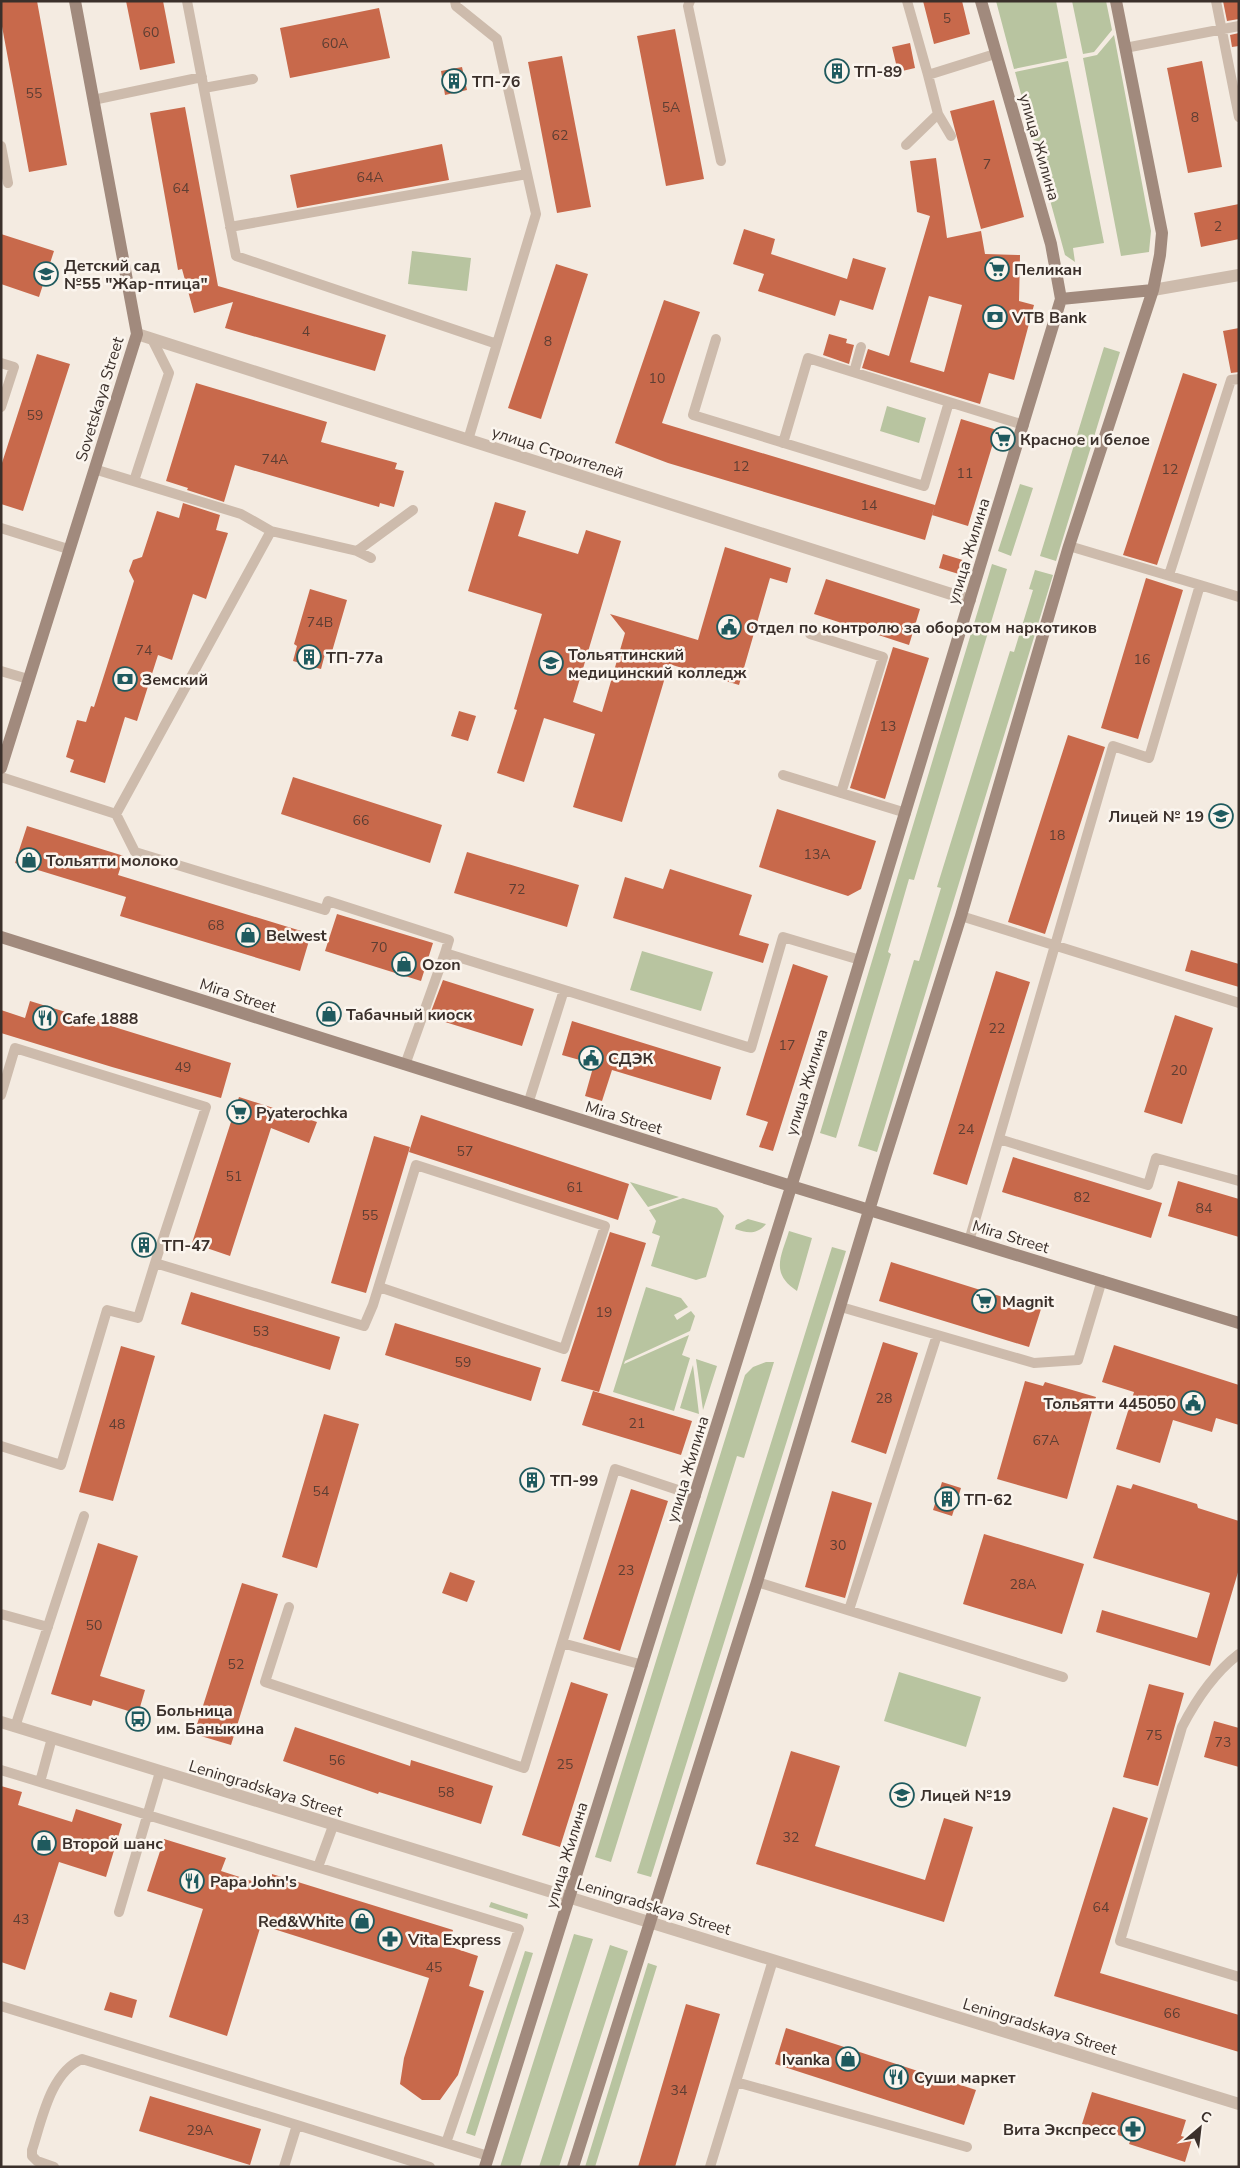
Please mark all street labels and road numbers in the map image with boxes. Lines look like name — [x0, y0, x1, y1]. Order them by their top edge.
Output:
street label: улица Жилина — [1013, 91, 1065, 203]
street label: Sovetskaya Street — [71, 334, 129, 464]
street label: улица Строителей — [489, 421, 626, 485]
street label: улица Жилина — [942, 495, 996, 607]
street label: Mira Street — [197, 973, 279, 1019]
street label: улица Жилина — [780, 1026, 834, 1138]
street label: Mira Street — [583, 1096, 665, 1140]
street label: Mira Street — [970, 1215, 1052, 1259]
street label: улица Жилина — [661, 1413, 715, 1525]
street label: Leningradskaya Street — [186, 1755, 346, 1823]
street label: улица Жилина — [540, 1799, 594, 1911]
street label: Leningradskaya Street — [574, 1873, 734, 1941]
street label: Leningradskaya Street — [960, 1993, 1120, 2061]

